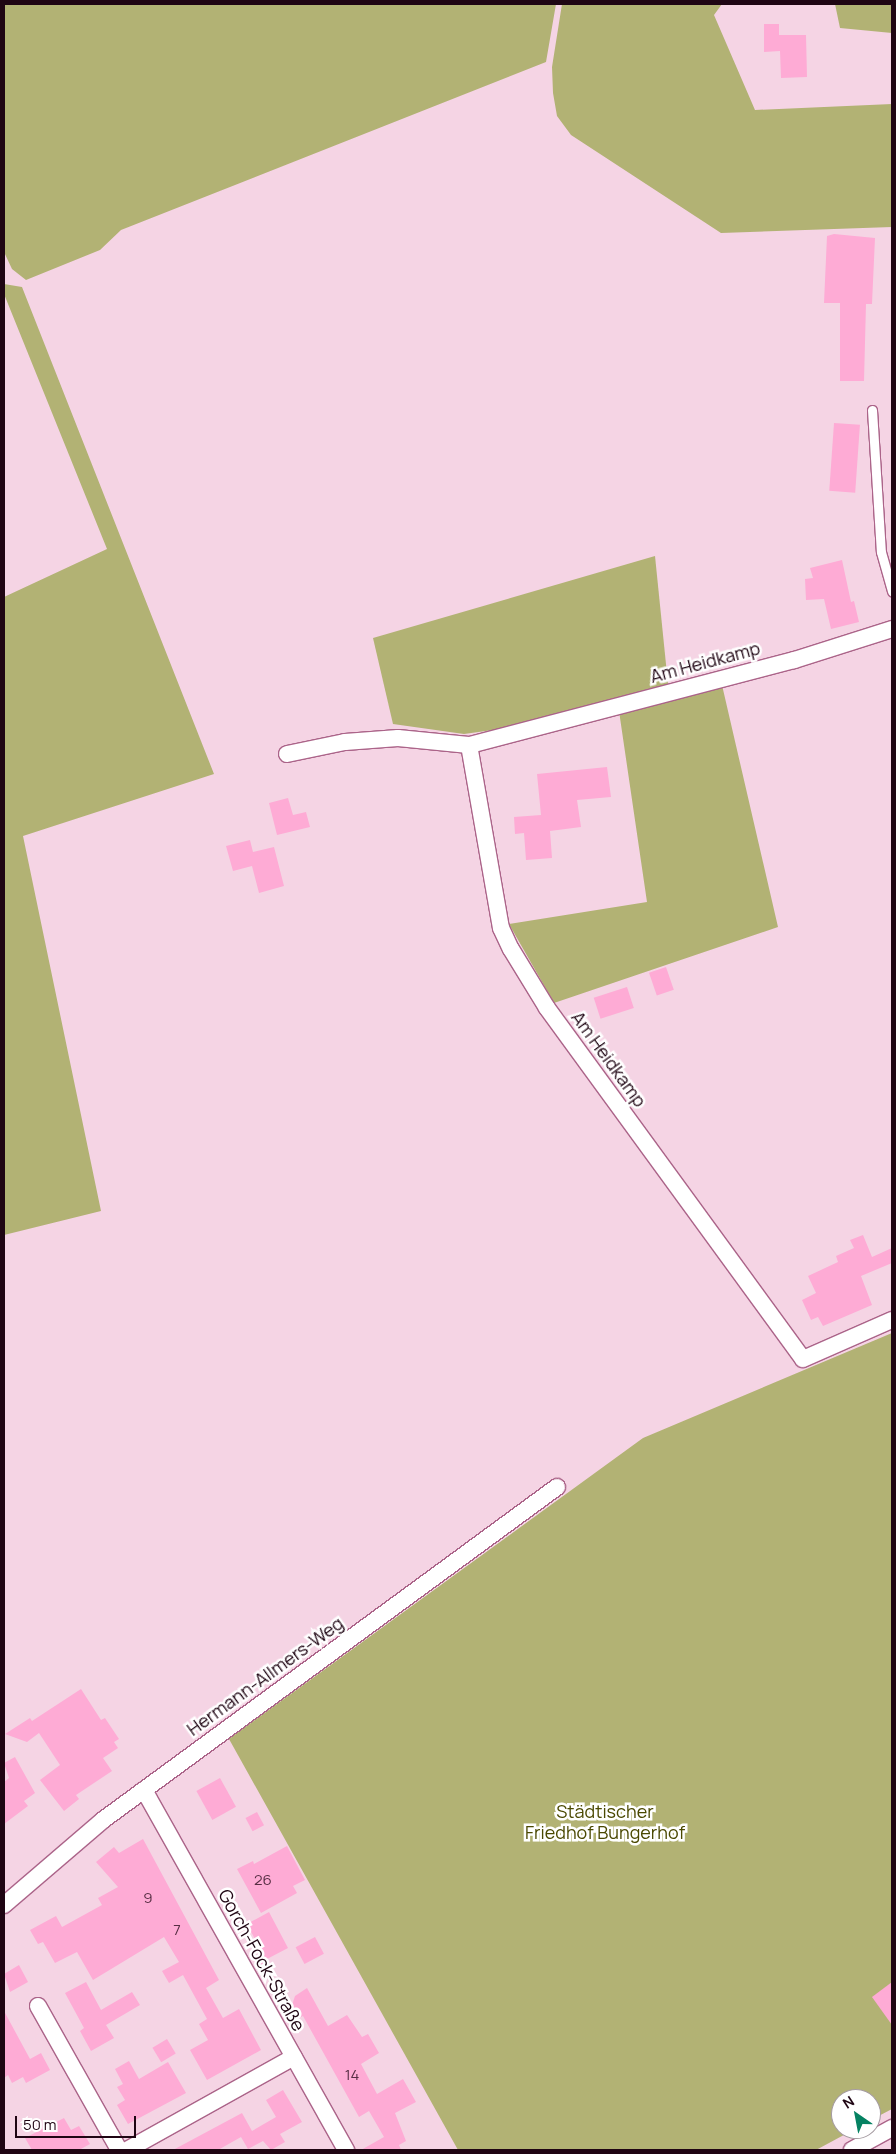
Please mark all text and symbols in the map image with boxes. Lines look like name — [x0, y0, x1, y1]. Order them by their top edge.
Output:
street label: Am Heidkamp — [648, 637, 762, 687]
street label: Am Heidkamp — [567, 1007, 651, 1111]
street label: Hermann-Allmers-Weg — [183, 1612, 347, 1740]
park label: Städtischer Friedhof Bungerhof — [525, 1801, 685, 1844]
house number: 26 — [254, 1871, 272, 1889]
street label: Gorch-Fock-Straße — [214, 1885, 310, 2035]
house number: 9 — [143, 1889, 153, 1907]
house number: 7 — [173, 1921, 181, 1939]
house number: 14 — [345, 2066, 359, 2084]
north arrow — [831, 2089, 881, 2139]
text: N — [839, 2091, 857, 2113]
scale bar — [18, 2106, 139, 2138]
text: 50 m — [23, 2114, 57, 2135]

